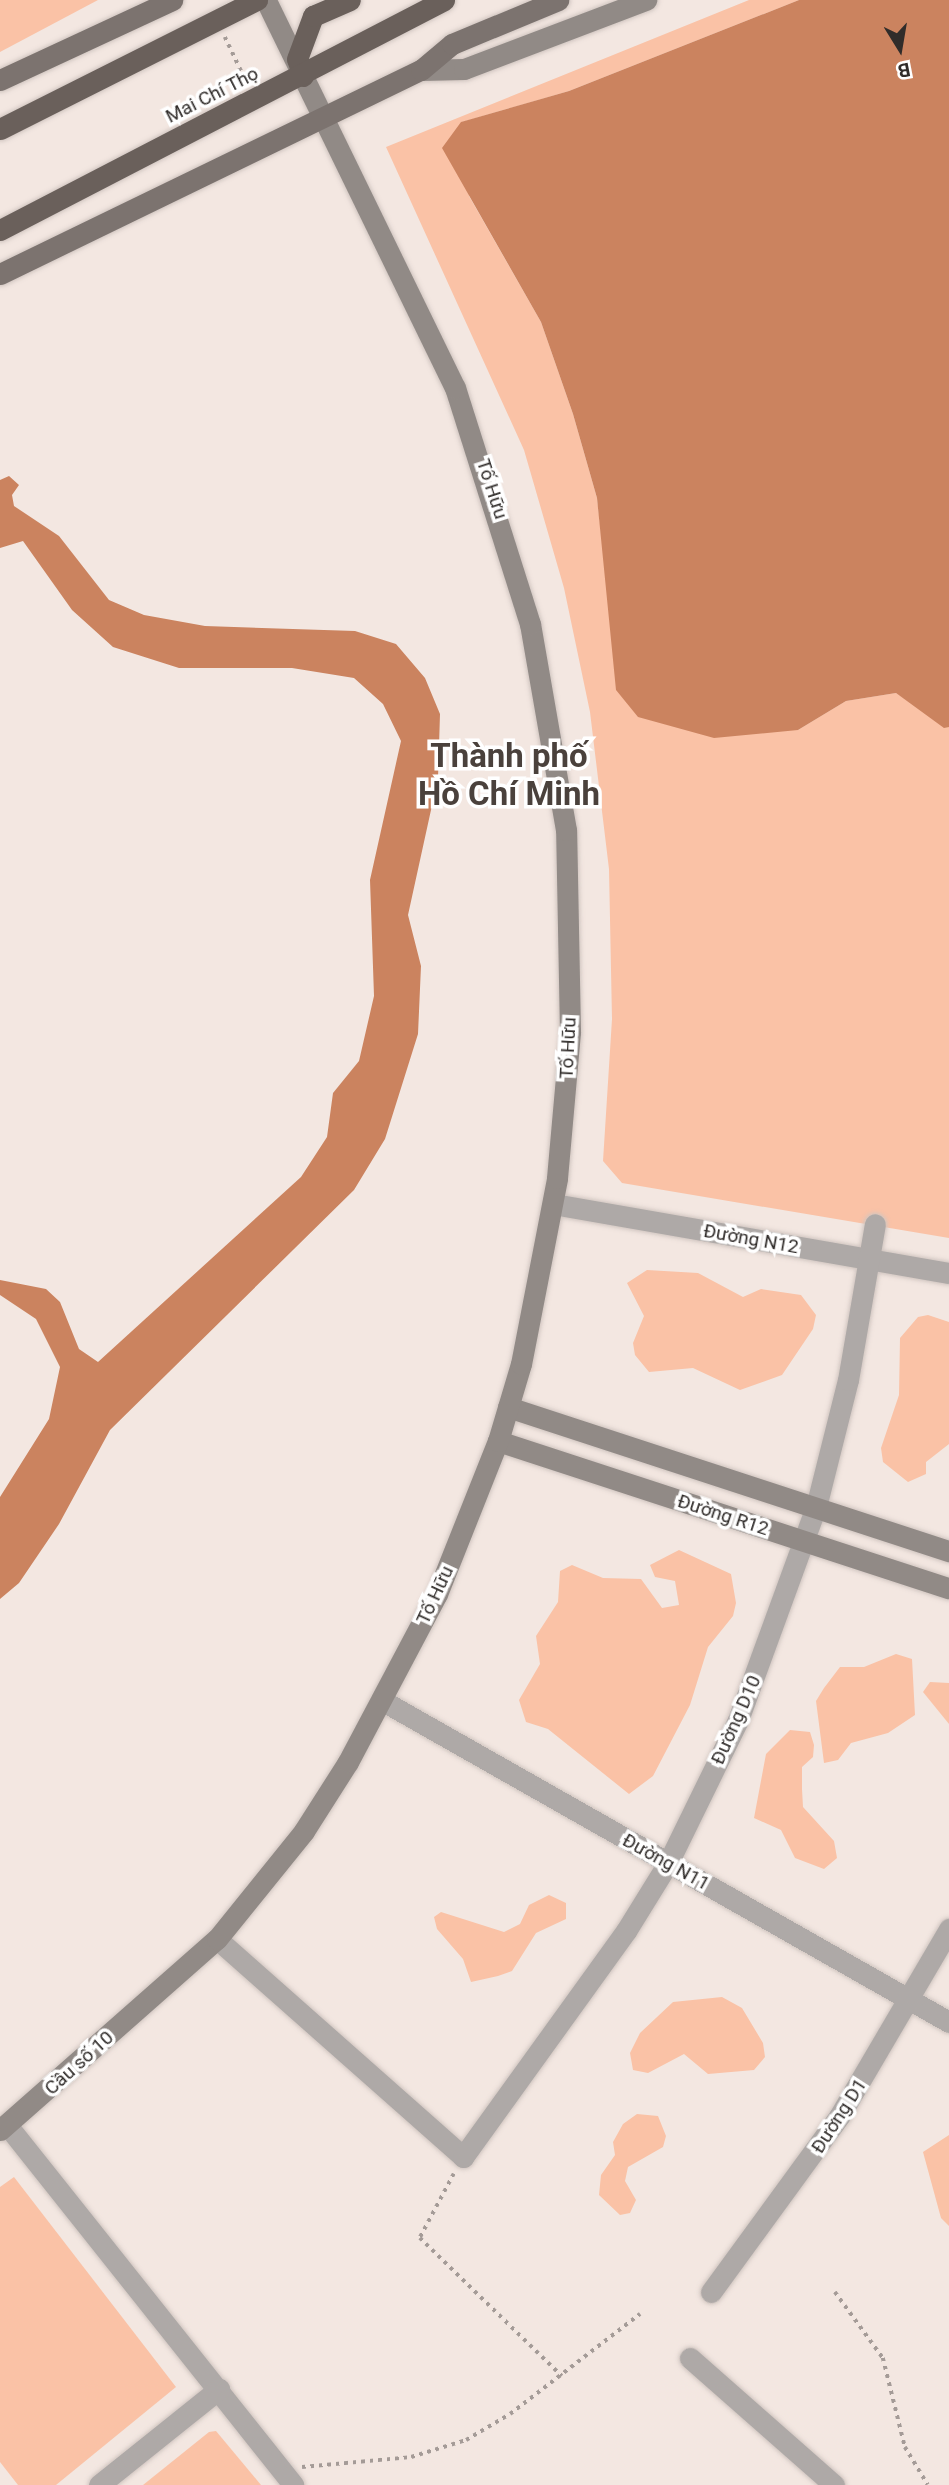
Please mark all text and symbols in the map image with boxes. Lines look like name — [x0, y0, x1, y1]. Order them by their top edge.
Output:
north arrow — [865, 14, 935, 84]
text: B — [896, 58, 912, 83]
street label: Mai Chí Thọ — [162, 62, 262, 128]
street label: Tố Hữu — [472, 456, 512, 522]
district label: Thành phố Hồ Chí Minh — [418, 736, 600, 814]
street label: Tố Hữu — [555, 1017, 581, 1079]
street label: Đường N12 — [702, 1219, 800, 1259]
street label: Đường R12 — [675, 1490, 771, 1540]
street label: Tố Hữu — [412, 1562, 458, 1628]
street label: Đường D10 — [706, 1672, 766, 1768]
street label: Đường N11 — [618, 1829, 714, 1895]
street label: Cầu số 10 — [40, 2026, 118, 2100]
street label: Đường D1 — [806, 2074, 872, 2158]

